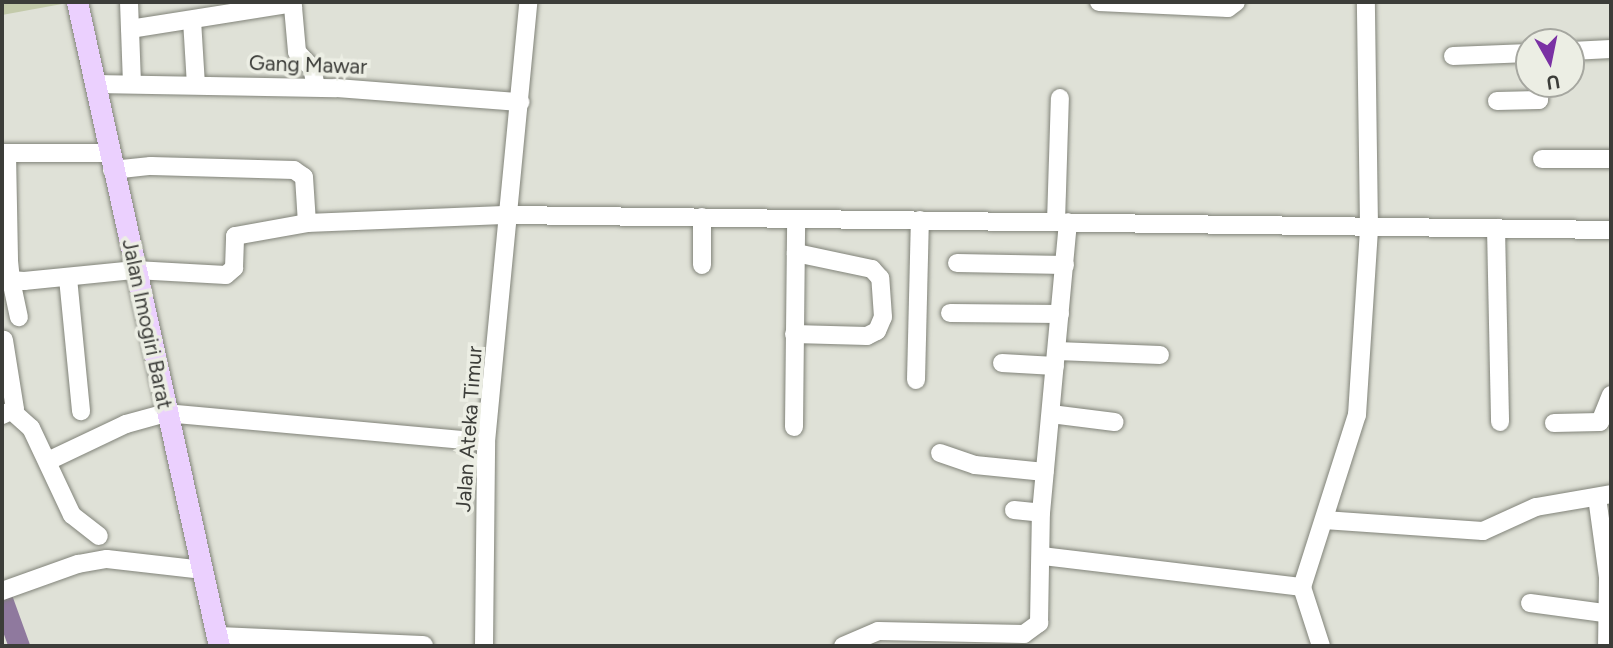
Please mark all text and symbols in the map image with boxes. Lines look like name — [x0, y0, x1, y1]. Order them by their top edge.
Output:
north arrow — [1515, 28, 1585, 98]
street label: Gang Mawar — [248, 50, 368, 80]
text: U — [1545, 70, 1561, 95]
street label: Jalan Imogiri Barat — [117, 237, 177, 411]
street label: Jalan Ateka Timur — [451, 345, 487, 513]

